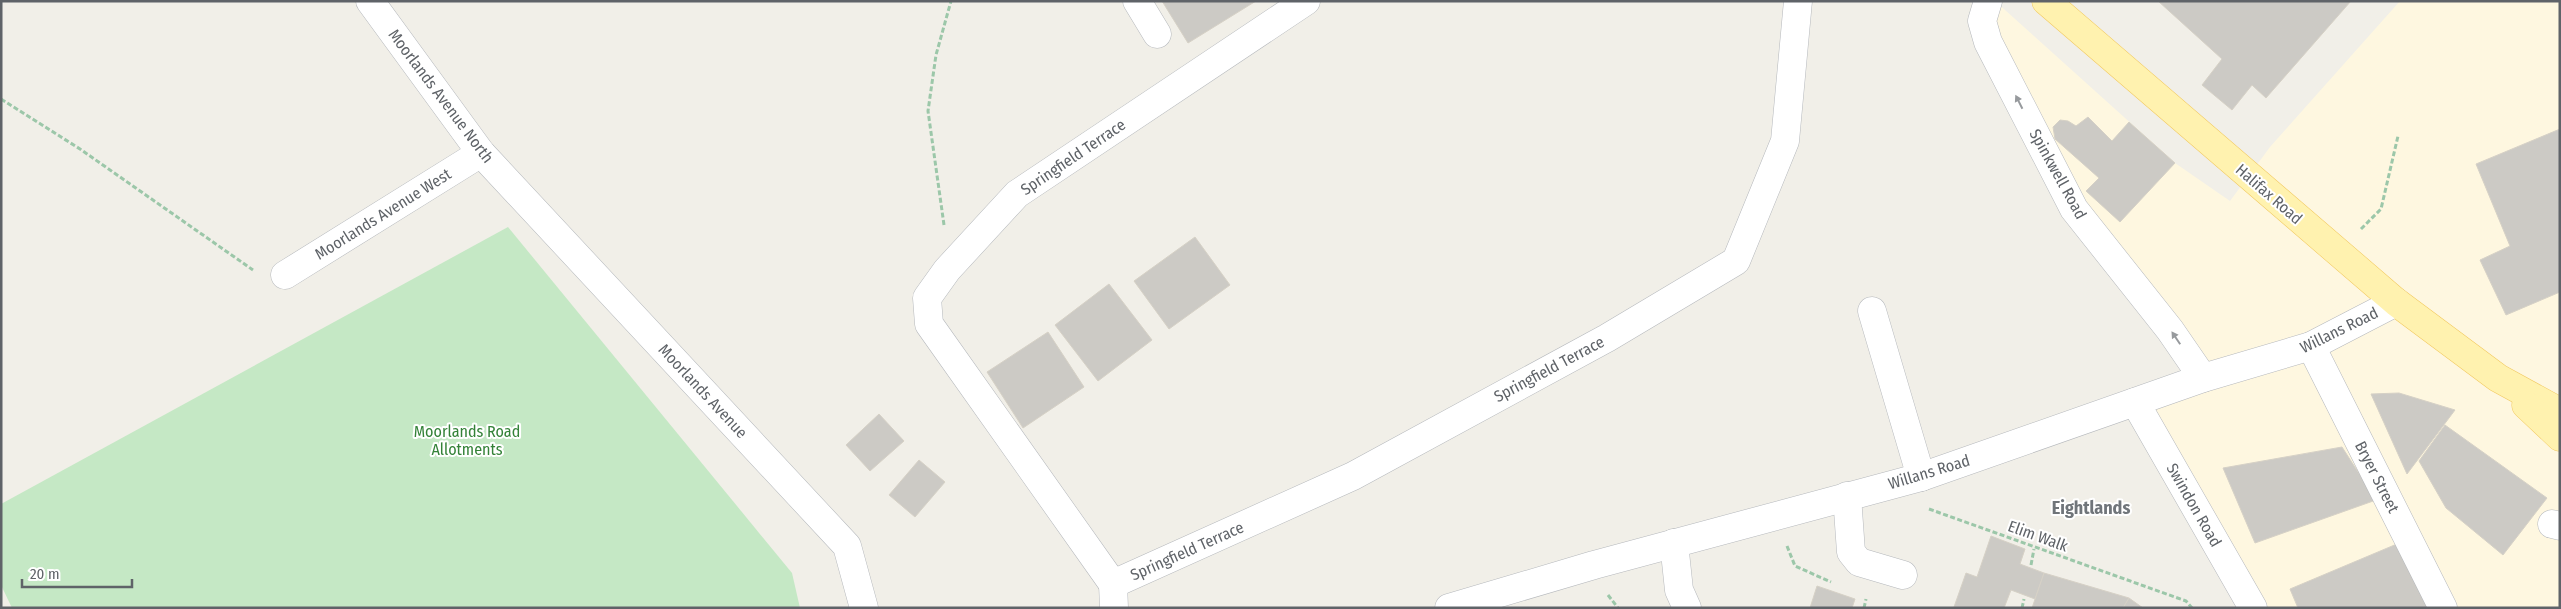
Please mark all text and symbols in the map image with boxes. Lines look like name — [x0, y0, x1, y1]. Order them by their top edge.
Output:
street label: Moorlands Avenue North — [384, 25, 498, 167]
one-way arrow — [2015, 95, 2023, 109]
street label: Springfield Terrace — [1017, 115, 1129, 199]
street label: Spinkwell Road — [2025, 126, 2091, 222]
street label: Halifax Road — [2232, 160, 2306, 228]
street label: Moorlands Avenue West — [311, 164, 455, 264]
street label: Willans Road — [2297, 303, 2381, 357]
one-way arrow — [2171, 331, 2180, 345]
street label: Springfield Terrace — [1491, 332, 1607, 406]
street label: Moorlands Avenue — [655, 340, 751, 442]
park label: Moorlands Road Allotments — [414, 422, 520, 459]
street label: Bryer Street — [2351, 438, 2404, 517]
street label: Willans Road — [1886, 451, 1972, 493]
street label: Swindon Road — [2162, 460, 2226, 550]
district label: Eightlands — [2052, 497, 2130, 519]
street label: Elim Walk — [2005, 516, 2071, 556]
street label: Springfield Terrace — [1127, 517, 1247, 585]
scale bar — [22, 556, 132, 588]
text: 20 m — [30, 565, 60, 583]

